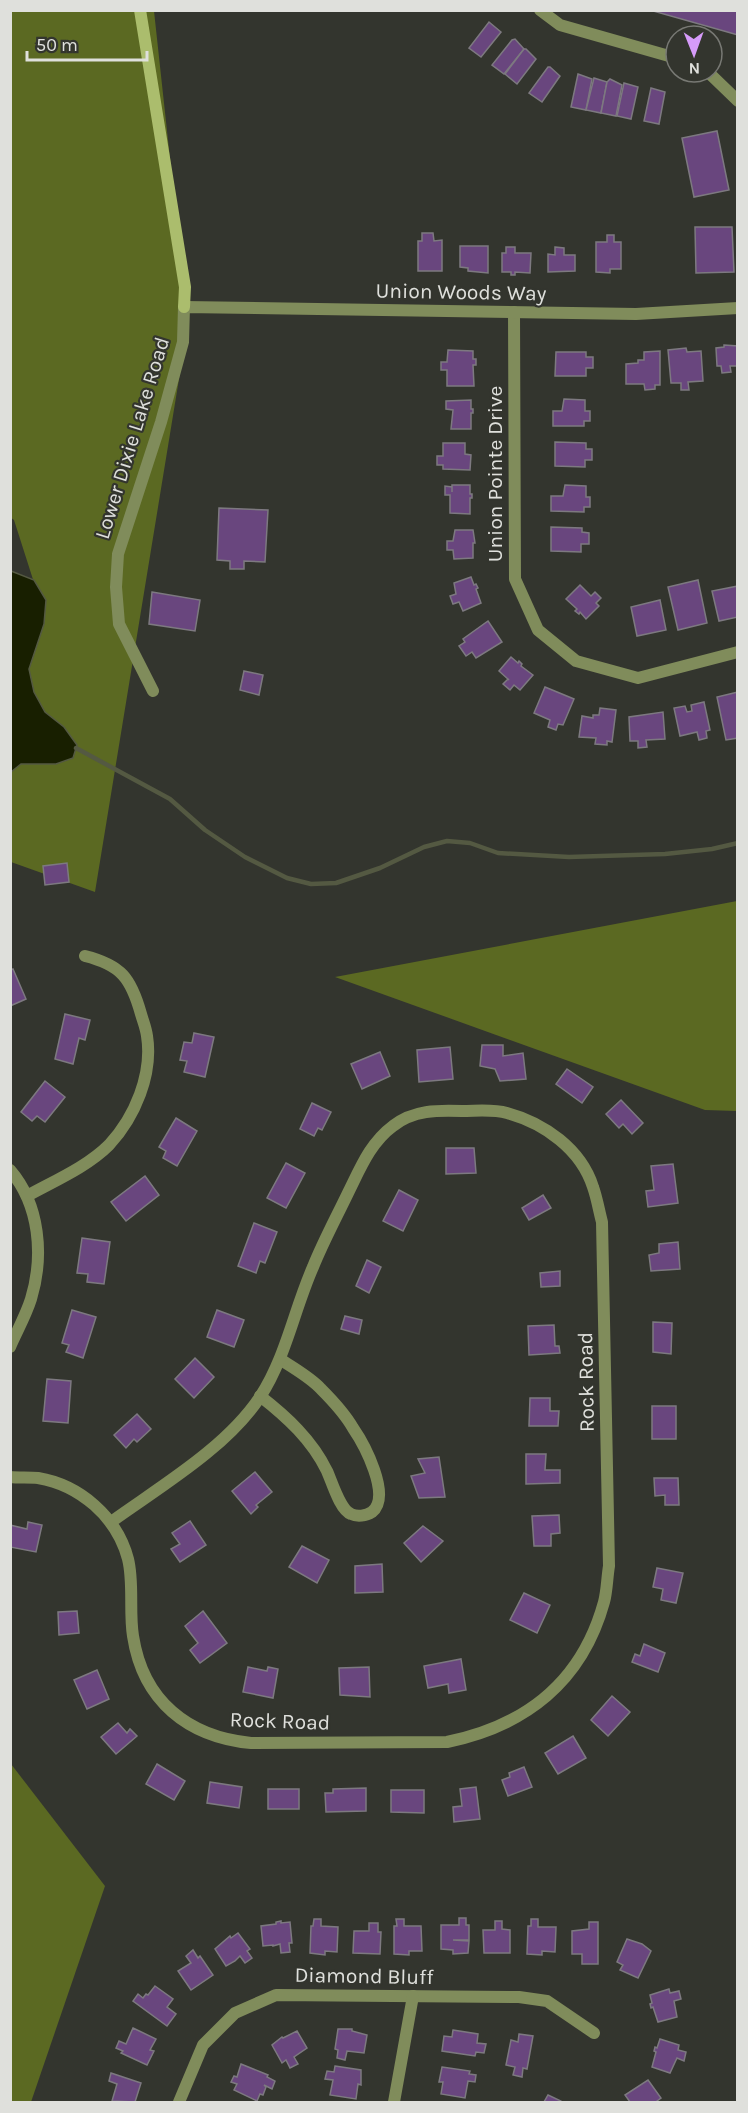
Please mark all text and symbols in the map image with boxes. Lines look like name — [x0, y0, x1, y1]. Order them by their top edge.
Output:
scale bar — [27, 24, 147, 62]
north arrow — [664, 24, 724, 84]
text: 50 m — [36, 34, 78, 56]
text: N — [688, 59, 700, 78]
street label: Union Woods Way — [375, 279, 547, 305]
street label: Lower Dixie Lake Road — [90, 334, 174, 542]
street label: Union Pointe Drive — [483, 386, 507, 562]
street label: Rock Road — [573, 1332, 599, 1432]
street label: Rock Road — [229, 1707, 331, 1735]
street label: Diamond Bluff — [294, 1963, 434, 1989]

